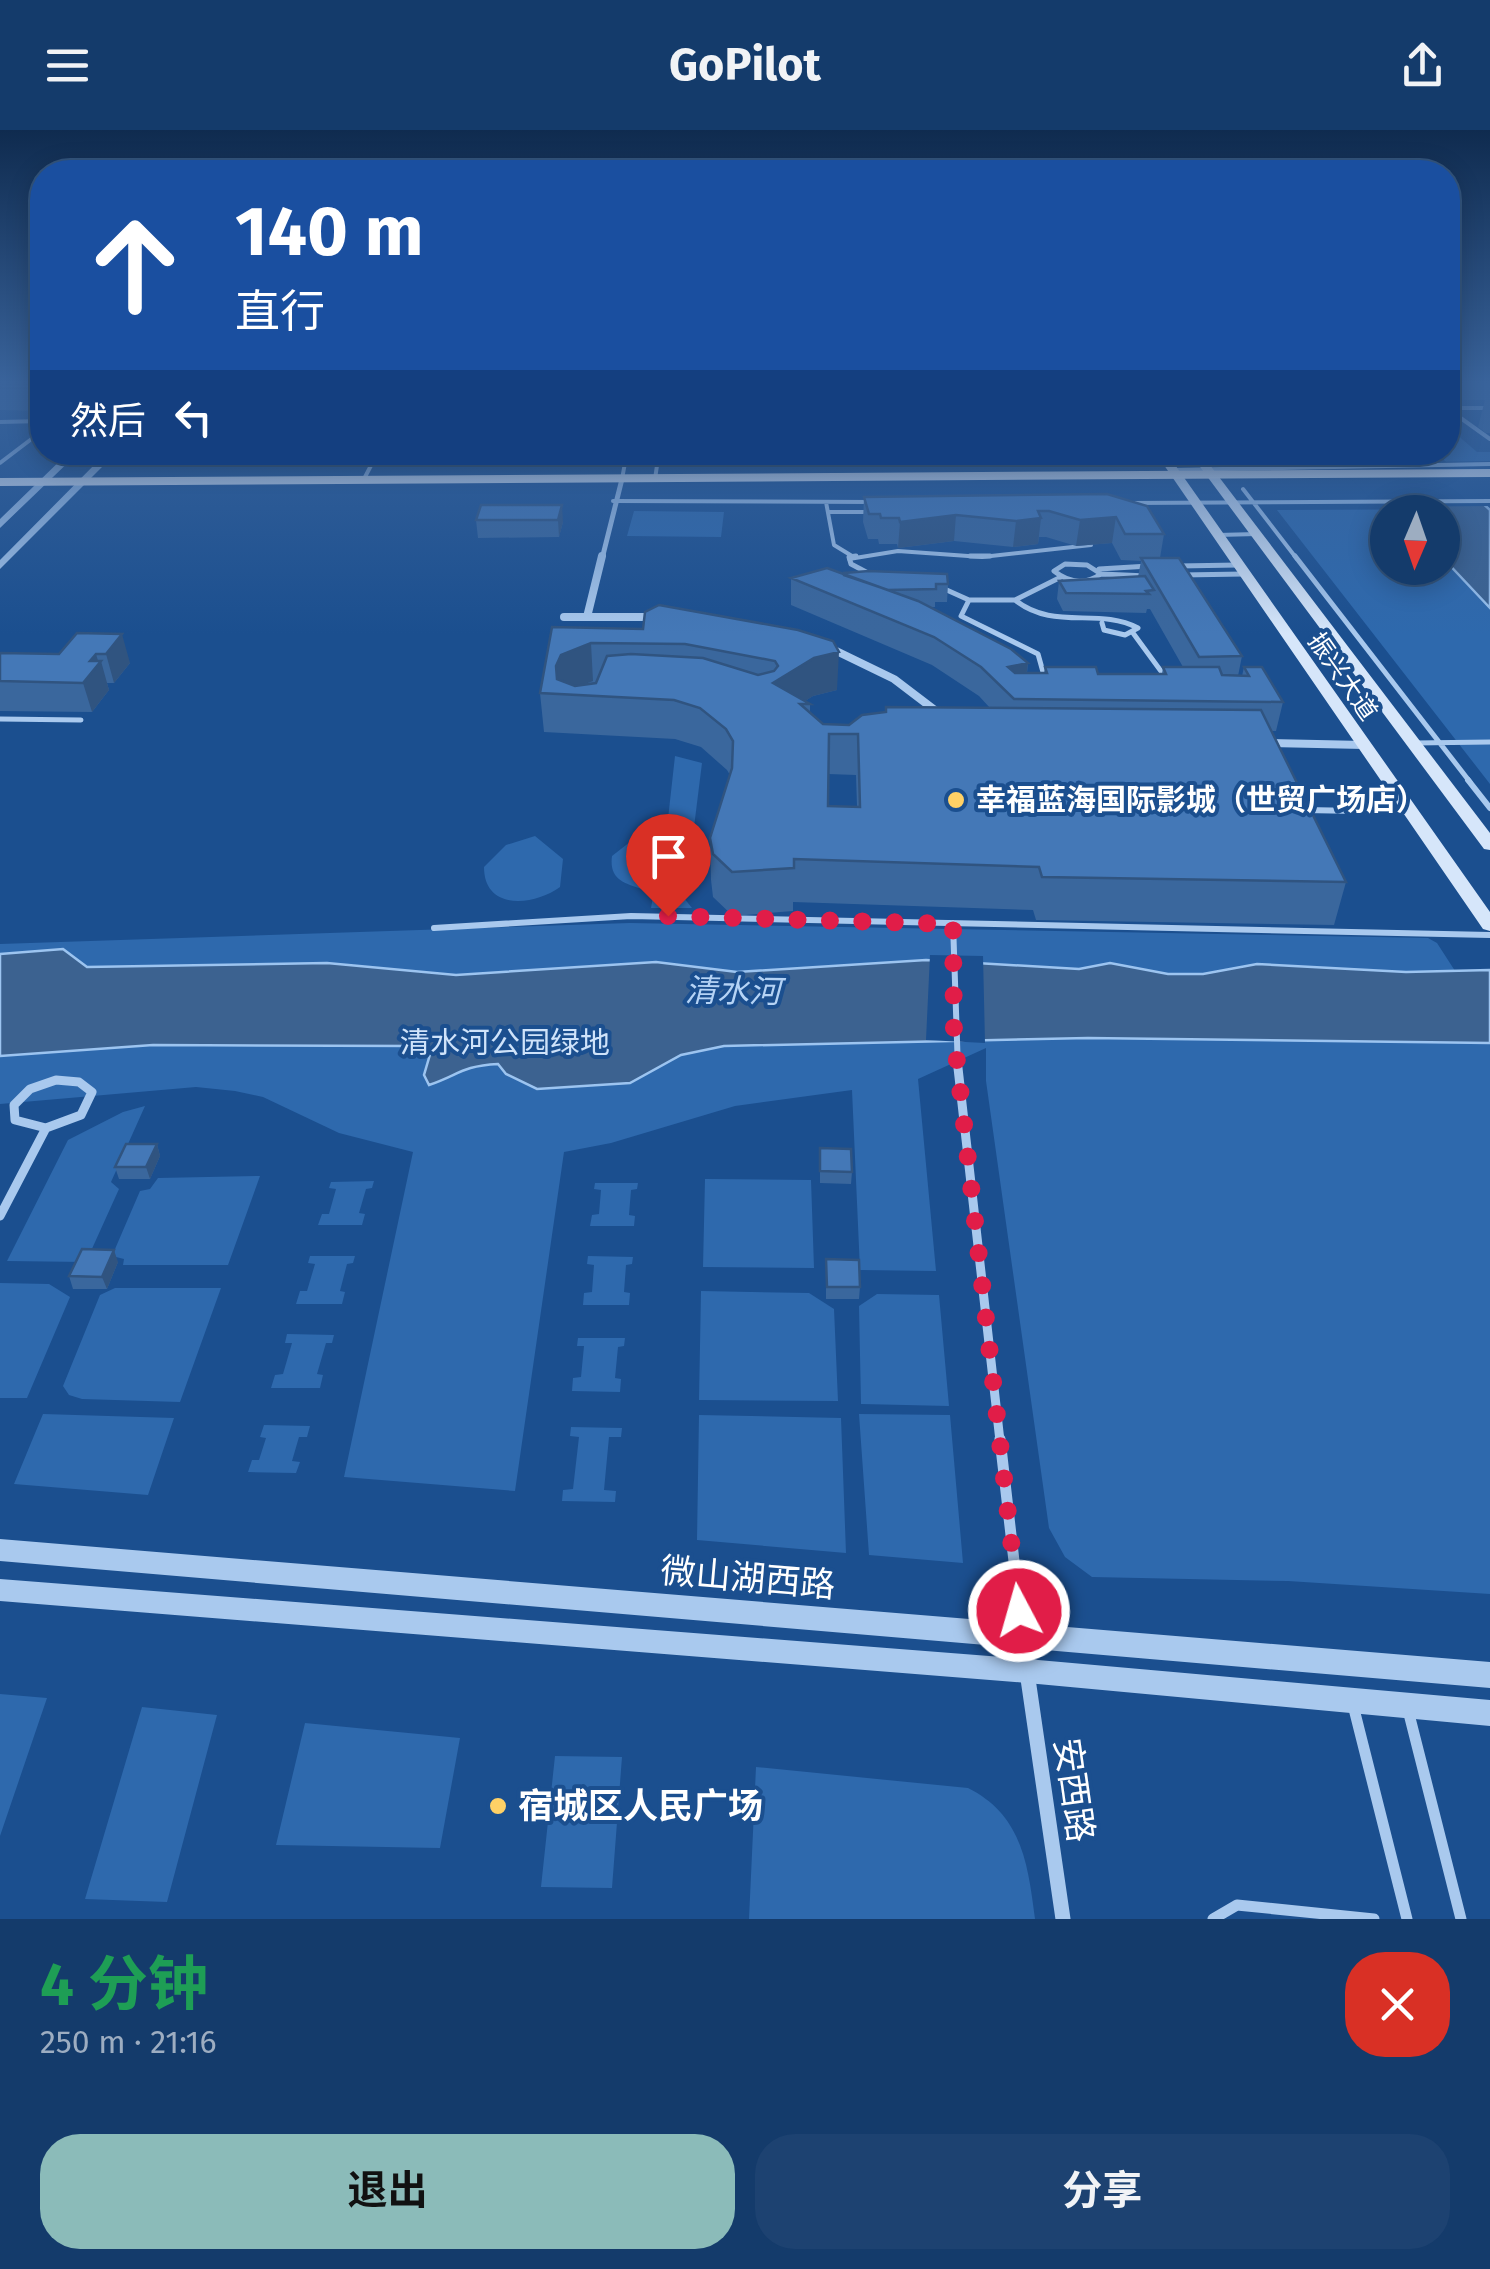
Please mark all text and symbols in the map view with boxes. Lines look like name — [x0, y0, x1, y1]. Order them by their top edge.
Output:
icon: menu — [40, 38, 95, 93]
text: GoPilot — [669, 38, 821, 92]
icon: share — [1395, 38, 1450, 93]
text: 140 m — [235, 190, 424, 274]
icon: ahead — [70, 200, 200, 330]
text: 直行 — [235, 285, 325, 339]
icon: left — [166, 390, 221, 445]
text: 然后 — [70, 398, 146, 444]
north arrow — [1370, 495, 1460, 585]
map controls — [1370, 495, 1460, 585]
street label: 振兴大道 — [1301, 627, 1383, 726]
place label: 幸福蓝海国际影城（世贸广场店） — [976, 782, 1426, 818]
marker: 幸福蓝海国际影城（世贸广场店） — [945, 789, 967, 811]
pin — [626, 814, 711, 917]
icon: arrive — [641, 829, 696, 884]
water label: 清水河 — [685, 971, 787, 1011]
park label: 清水河公园绿地 — [400, 1025, 610, 1061]
street label: 微山湖西路 — [659, 1549, 837, 1607]
position arrow — [967, 1559, 1071, 1663]
street label: 安西路 — [1046, 1735, 1102, 1845]
place label: 宿城区人民广场 — [518, 1785, 763, 1827]
marker: 宿城区人民广场 — [487, 1795, 509, 1817]
text: 4 分钟 — [40, 1949, 208, 2021]
button: close — [1345, 1952, 1450, 2057]
text: 250 m · 21:16 — [40, 2023, 216, 2061]
button: 退出 — [40, 2134, 735, 2249]
button: 分享 — [755, 2134, 1450, 2249]

